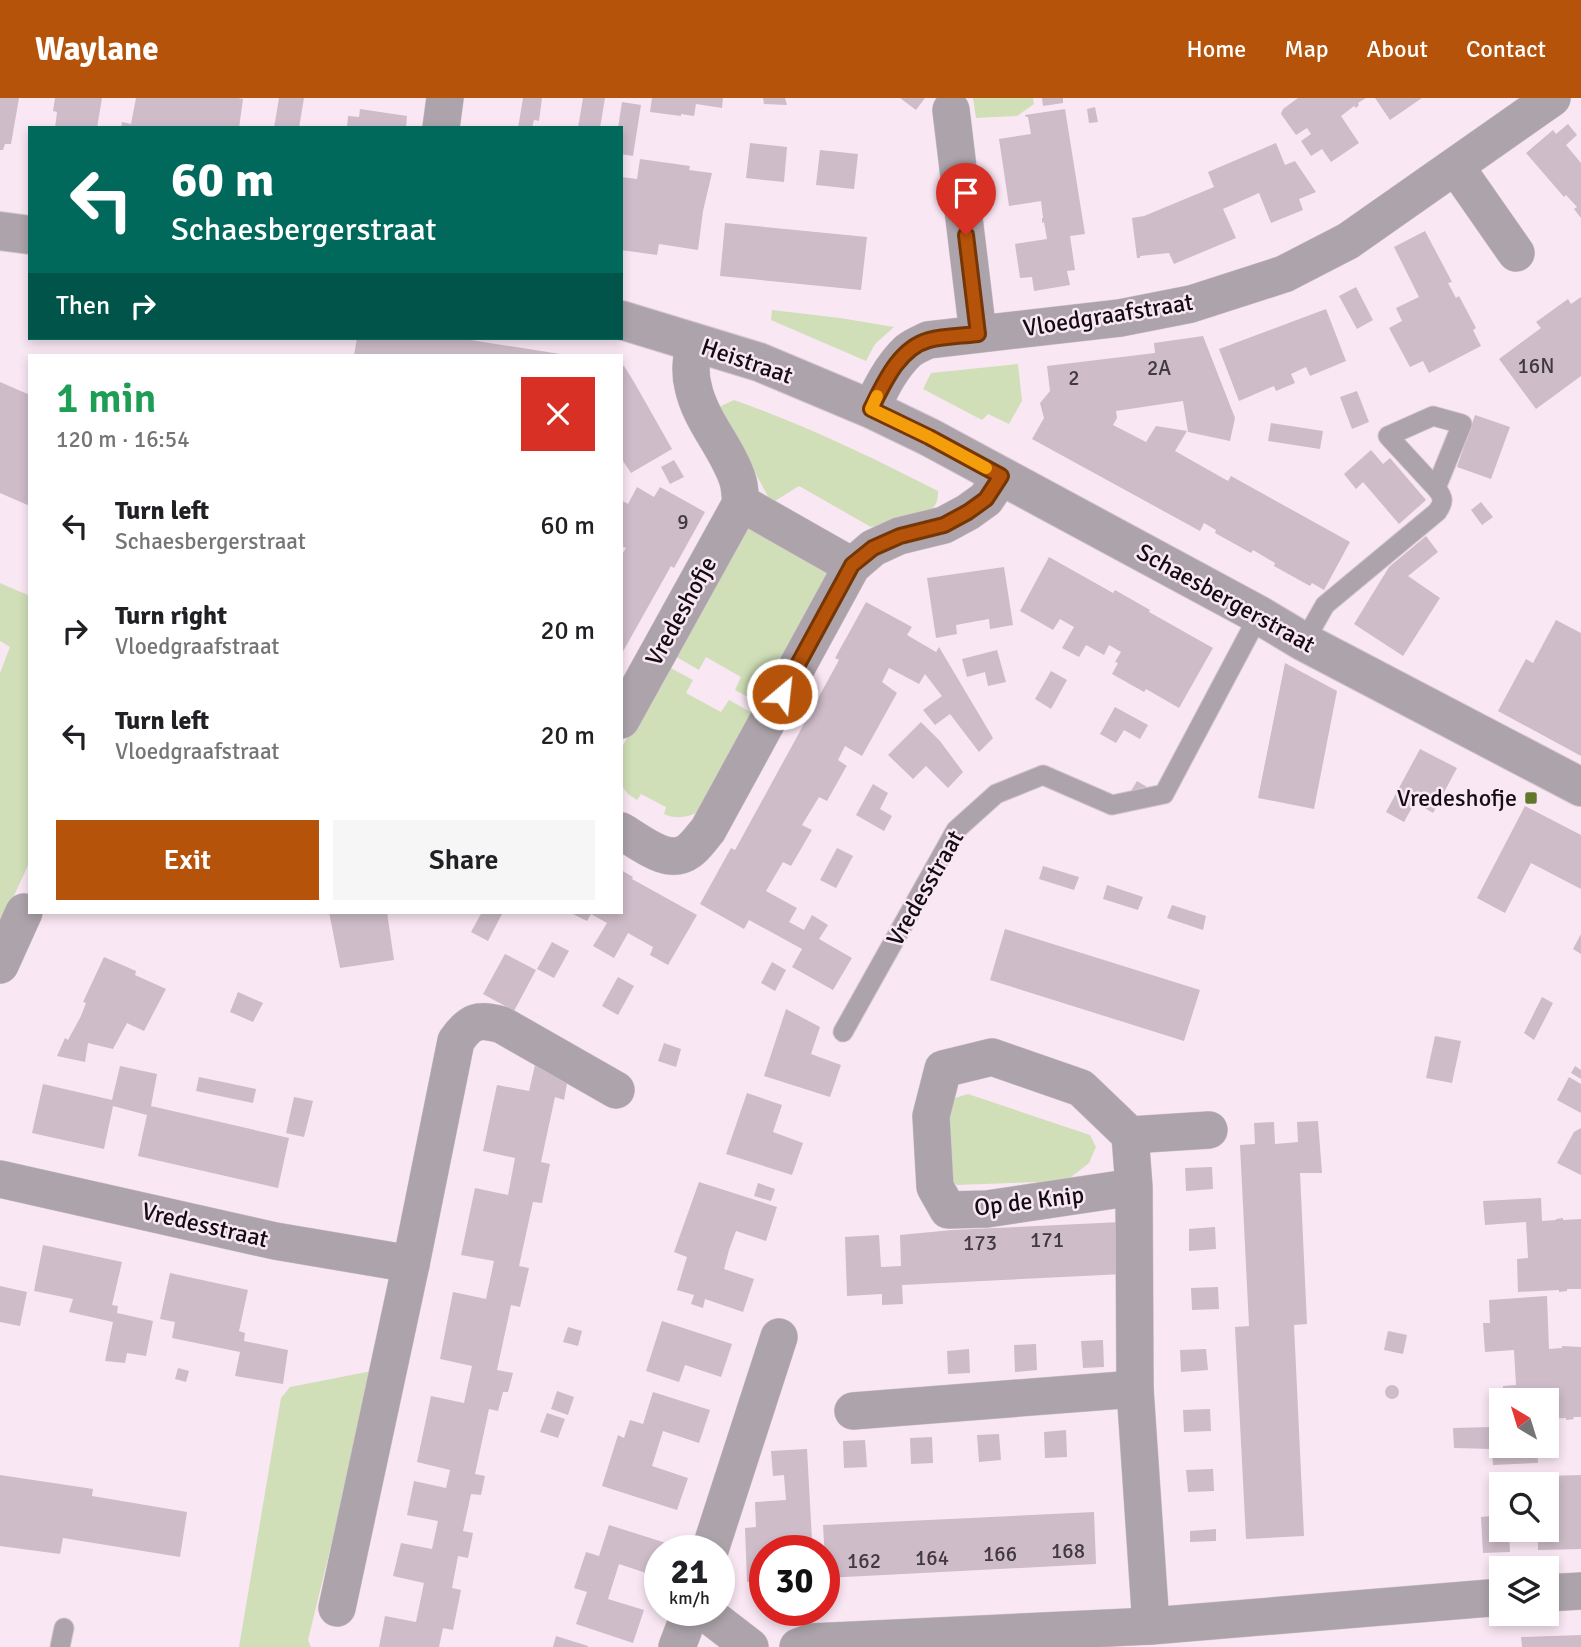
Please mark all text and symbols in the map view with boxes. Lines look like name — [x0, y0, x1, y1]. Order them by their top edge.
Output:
text: Waylane — [35, 29, 159, 70]
text: Home — [1186, 34, 1246, 64]
text: Map — [1284, 34, 1329, 64]
text: About — [1367, 34, 1428, 64]
text: Contact — [1466, 34, 1546, 64]
text: 60 m — [171, 150, 274, 210]
icon: left — [56, 154, 147, 245]
pin — [936, 163, 996, 235]
icon: arrive — [947, 174, 985, 212]
text: Schaesbergerstraat — [171, 210, 437, 249]
icon: right — [124, 287, 162, 325]
street label: Vloedgraafstraat — [1021, 287, 1195, 343]
text: Then — [56, 290, 110, 322]
street label: Heistraat — [697, 331, 797, 391]
house number: 16N — [1518, 353, 1554, 379]
house number: 2A — [1147, 355, 1171, 381]
house number: 2 — [1068, 365, 1080, 391]
text: 1 min — [56, 373, 157, 424]
button: close — [521, 377, 595, 451]
text: 120 m · 16:54 — [56, 425, 190, 454]
text: Turn left — [115, 495, 209, 527]
icon: left — [56, 507, 94, 545]
house number: 9 — [677, 509, 689, 535]
text: 60 m — [540, 510, 595, 542]
text: Schaesbergerstraat — [115, 527, 306, 556]
street label: Schaesbergerstraat — [1132, 537, 1320, 659]
street label: Vredeshofje — [639, 551, 723, 671]
text: Turn right — [115, 600, 227, 632]
icon: right — [56, 612, 94, 650]
text: 20 m — [540, 615, 595, 647]
text: Vloedgraafstraat — [115, 632, 279, 661]
position arrow — [745, 657, 819, 731]
text: Turn left — [115, 705, 209, 737]
icon: left — [56, 717, 94, 755]
text: 20 m — [540, 720, 595, 752]
text: Vloedgraafstraat — [115, 737, 279, 766]
place label: Vredeshofje — [1397, 783, 1517, 813]
marker: Vredeshofje — [1523, 790, 1539, 806]
button: Exit — [56, 820, 319, 900]
button: Share — [333, 820, 595, 900]
street label: Vredesstraat — [880, 825, 970, 951]
street label: Op de Knip — [972, 1179, 1086, 1223]
street label: Vredesstraat — [139, 1196, 271, 1254]
house number: 171 — [1030, 1227, 1064, 1253]
house number: 173 — [963, 1230, 997, 1256]
north arrow — [1489, 1388, 1559, 1458]
map controls — [1489, 1388, 1559, 1626]
button: search — [1489, 1472, 1559, 1542]
speed limit sign: 30 — [749, 1535, 840, 1626]
house number: 168 — [1051, 1538, 1085, 1564]
house number: 166 — [983, 1541, 1017, 1567]
house number: 164 — [915, 1545, 949, 1571]
house number: 162 — [847, 1548, 881, 1574]
text: 21 — [671, 1550, 708, 1593]
button: layers — [1489, 1556, 1559, 1626]
text: km/h — [669, 1587, 710, 1609]

